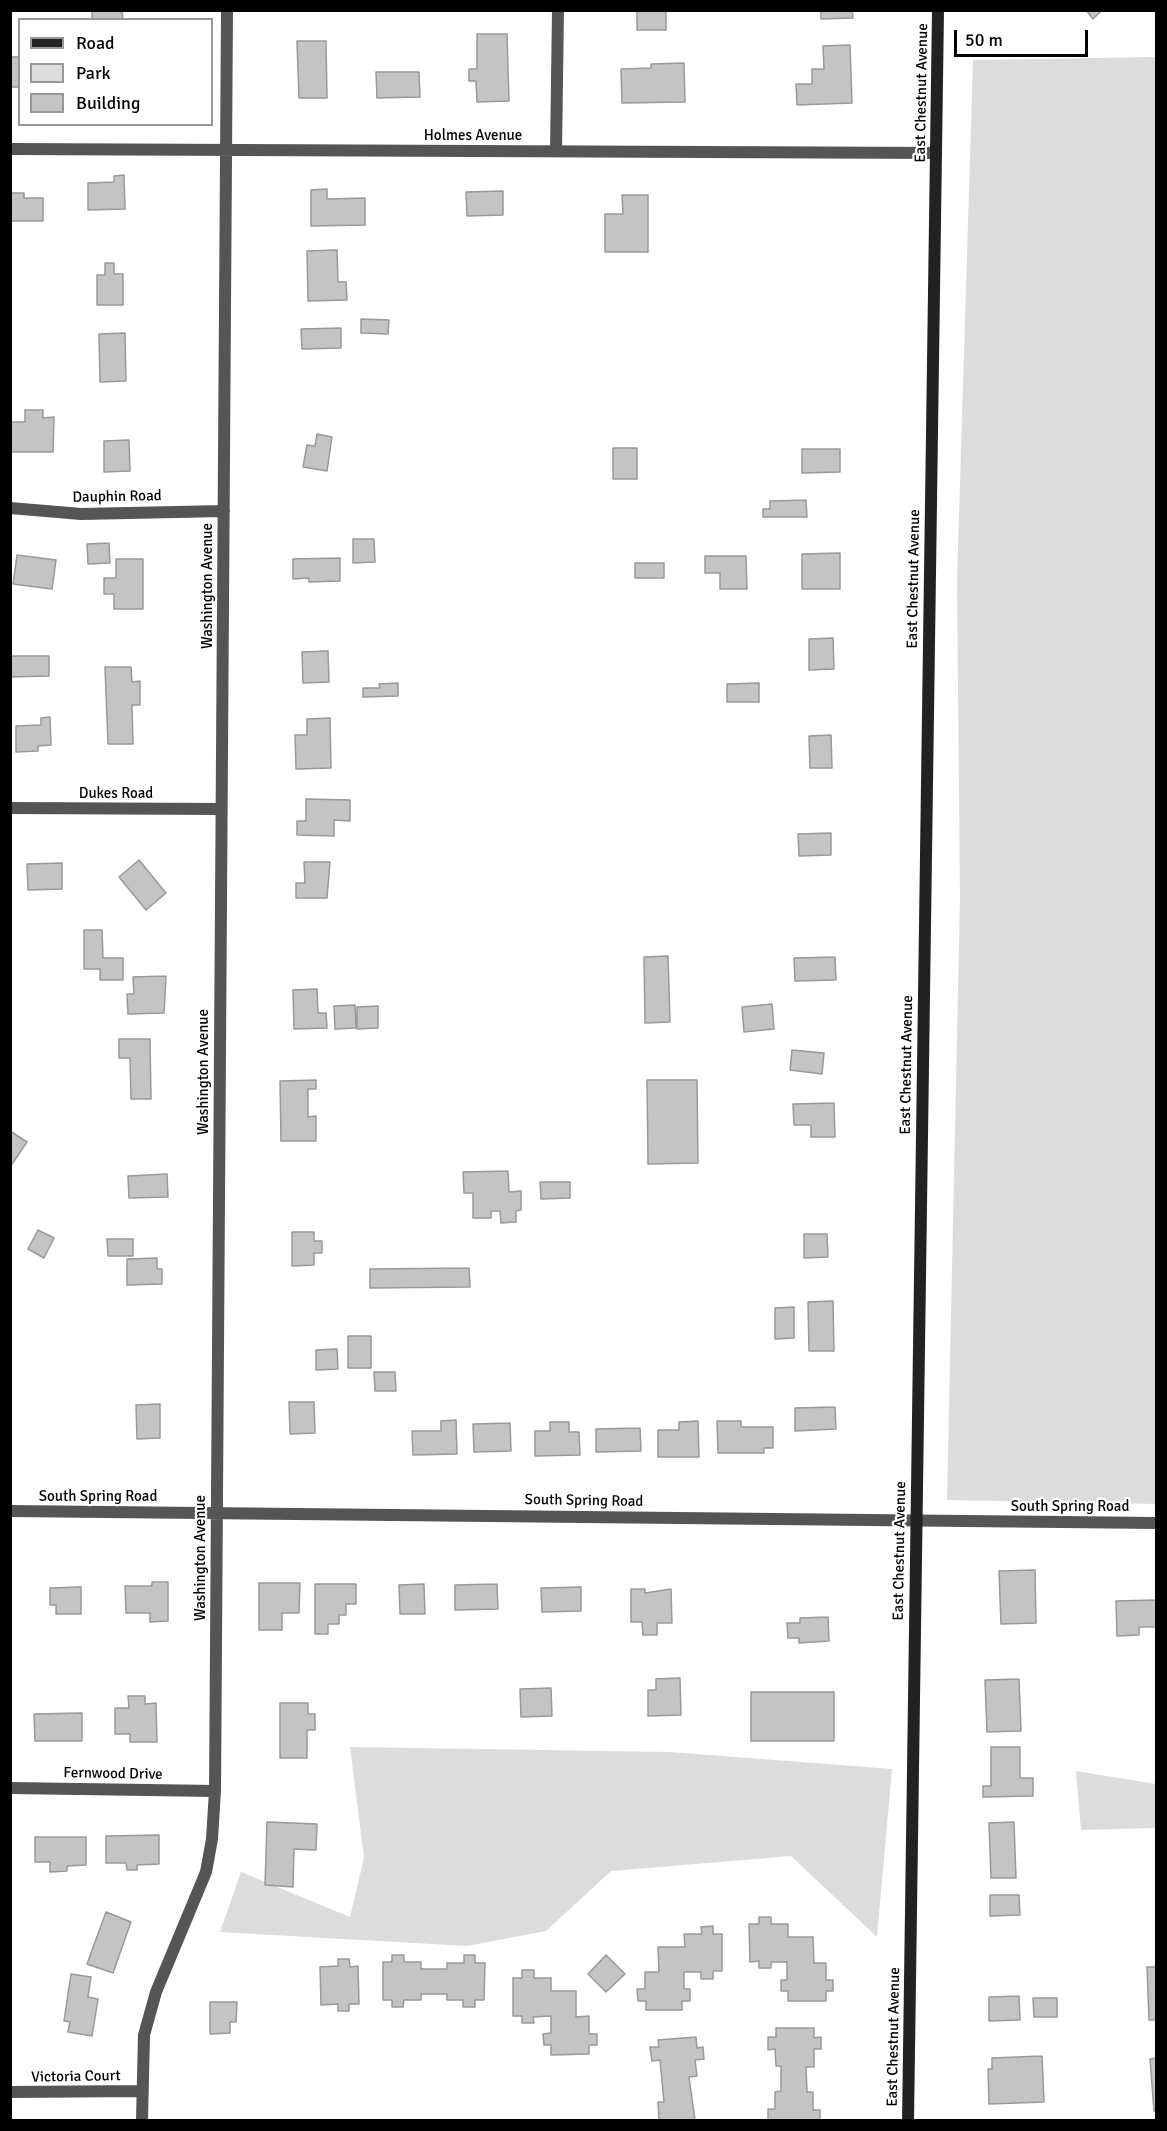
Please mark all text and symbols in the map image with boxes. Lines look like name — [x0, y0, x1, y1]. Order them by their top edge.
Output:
legend — [18, 18, 213, 126]
scale bar — [957, 18, 1090, 56]
street label: East Chestnut Avenue — [912, 23, 932, 163]
text: 50 m — [965, 29, 1003, 51]
text: Road — [76, 32, 115, 54]
text: Park — [76, 62, 111, 84]
text: Building — [76, 92, 140, 114]
street label: Holmes Avenue — [424, 127, 522, 145]
street label: Dauphin Road — [72, 487, 162, 507]
street label: East Chestnut Avenue — [904, 509, 924, 649]
street label: Washington Avenue — [199, 523, 217, 649]
street label: Dukes Road — [79, 785, 153, 803]
street label: East Chestnut Avenue — [897, 995, 917, 1135]
street label: Washington Avenue — [195, 1009, 213, 1135]
street label: East Chestnut Avenue — [890, 1481, 910, 1621]
street label: South Spring Road — [39, 1488, 157, 1506]
street label: South Spring Road — [525, 1491, 643, 1511]
street label: Washington Avenue — [192, 1495, 210, 1621]
street label: South Spring Road — [1011, 1498, 1129, 1516]
street label: Fernwood Drive — [63, 1764, 163, 1784]
street label: East Chestnut Avenue — [884, 1967, 904, 2107]
street label: Victoria Court — [31, 2067, 121, 2087]

